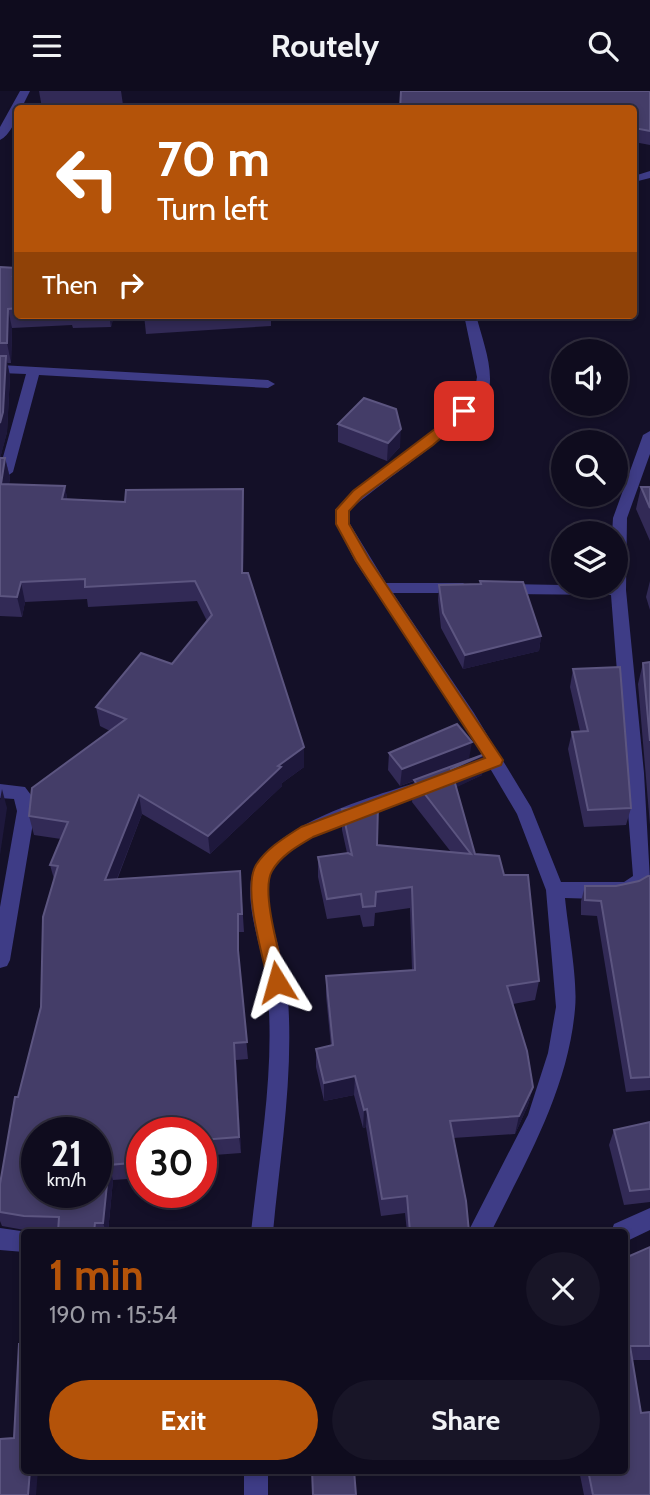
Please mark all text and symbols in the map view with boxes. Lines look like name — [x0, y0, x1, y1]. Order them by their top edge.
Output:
text: Routely — [271, 26, 379, 65]
icon: menu — [28, 27, 66, 65]
icon: search — [584, 27, 622, 65]
text: 70 m — [157, 129, 270, 188]
icon: left — [42, 133, 133, 224]
text: Turn left — [157, 189, 268, 228]
icon: right — [112, 266, 150, 304]
text: Then — [42, 269, 98, 301]
map controls — [551, 339, 628, 598]
button: sound — [551, 339, 628, 416]
pin — [434, 381, 494, 441]
icon: arrive — [445, 392, 483, 430]
button: search — [551, 430, 628, 507]
button: layers — [551, 521, 628, 598]
position arrow — [240, 945, 314, 1019]
speed limit sign: 30 — [126, 1117, 217, 1208]
text: 21 — [51, 1132, 82, 1175]
text: km/h — [47, 1169, 86, 1191]
text: 1 min — [49, 1249, 144, 1301]
button: close — [526, 1252, 600, 1326]
text: 190 m · 15:54 — [49, 1301, 177, 1329]
button: Exit — [49, 1380, 318, 1460]
button: Share — [332, 1380, 600, 1460]

